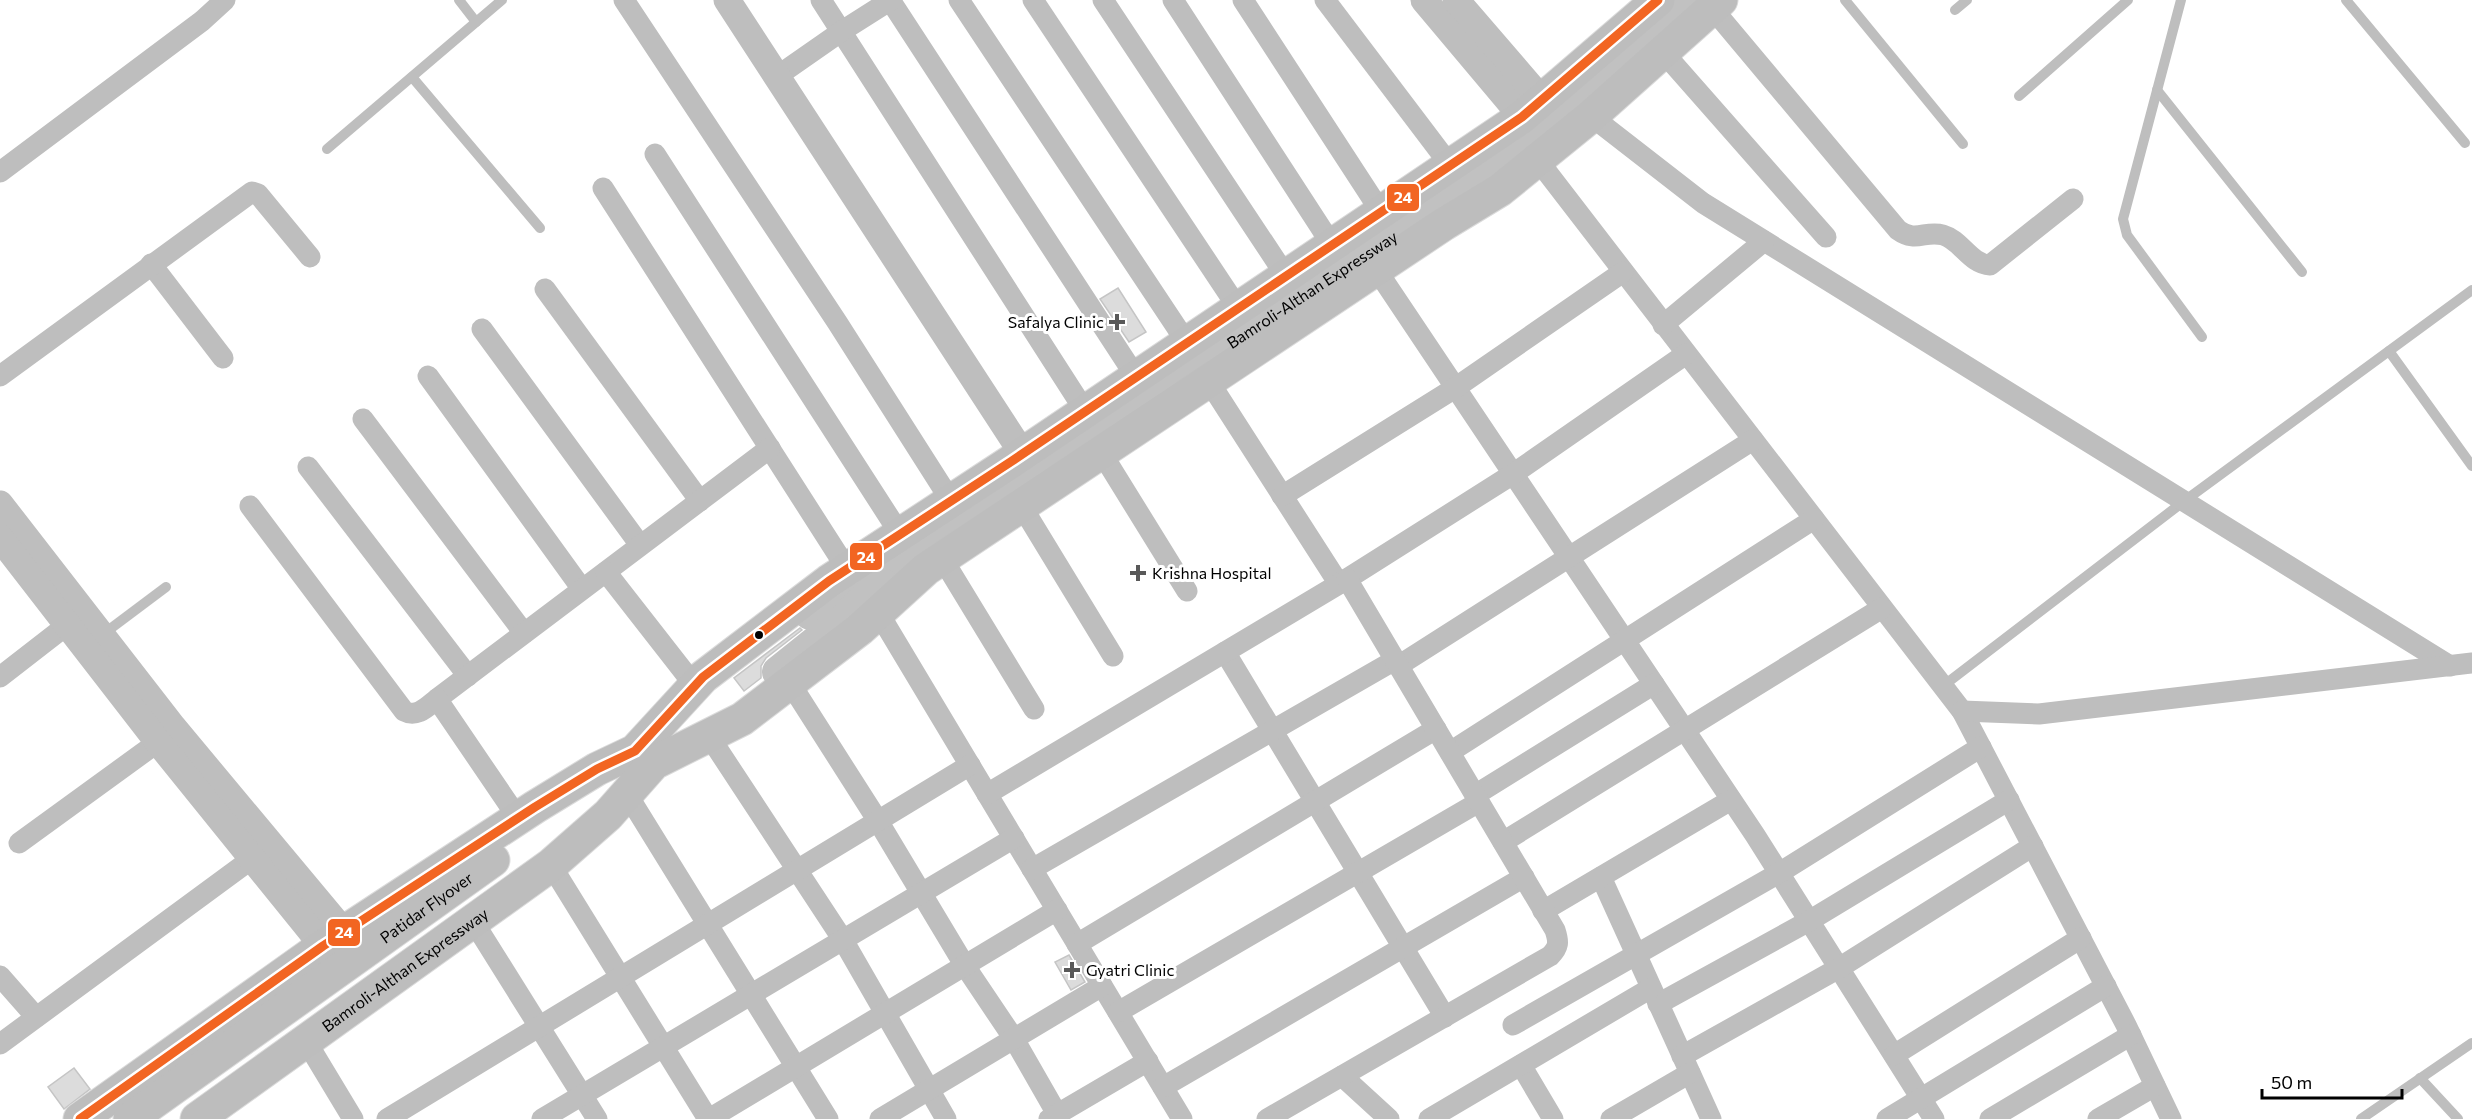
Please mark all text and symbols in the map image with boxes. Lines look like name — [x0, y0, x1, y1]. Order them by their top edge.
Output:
line badge: 24 — [1386, 183, 1420, 212]
text: 24 — [1394, 187, 1413, 206]
street label: Bamroli-Althan Expressway — [1223, 226, 1401, 352]
place label: Safalya Clinic — [1008, 312, 1104, 331]
marker: Safalya Clinic — [1108, 313, 1126, 331]
line badge: 24 — [849, 542, 883, 571]
text: 24 — [857, 547, 876, 566]
place label: Krishna Hospital — [1152, 563, 1272, 582]
marker: Krishna Hospital — [1129, 564, 1147, 582]
unlabelled marker — [753, 629, 765, 641]
street label: Patidar Flyover — [376, 867, 477, 947]
street label: Bamroli-Althan Expressway — [318, 903, 492, 1035]
line badge: 24 — [327, 918, 361, 947]
text: 24 — [335, 922, 354, 941]
place label: Gyatri Clinic — [1086, 960, 1174, 979]
marker: Gyatri Clinic — [1063, 961, 1081, 979]
scale bar — [2262, 1062, 2402, 1100]
text: 50 m — [2271, 1071, 2312, 1093]

